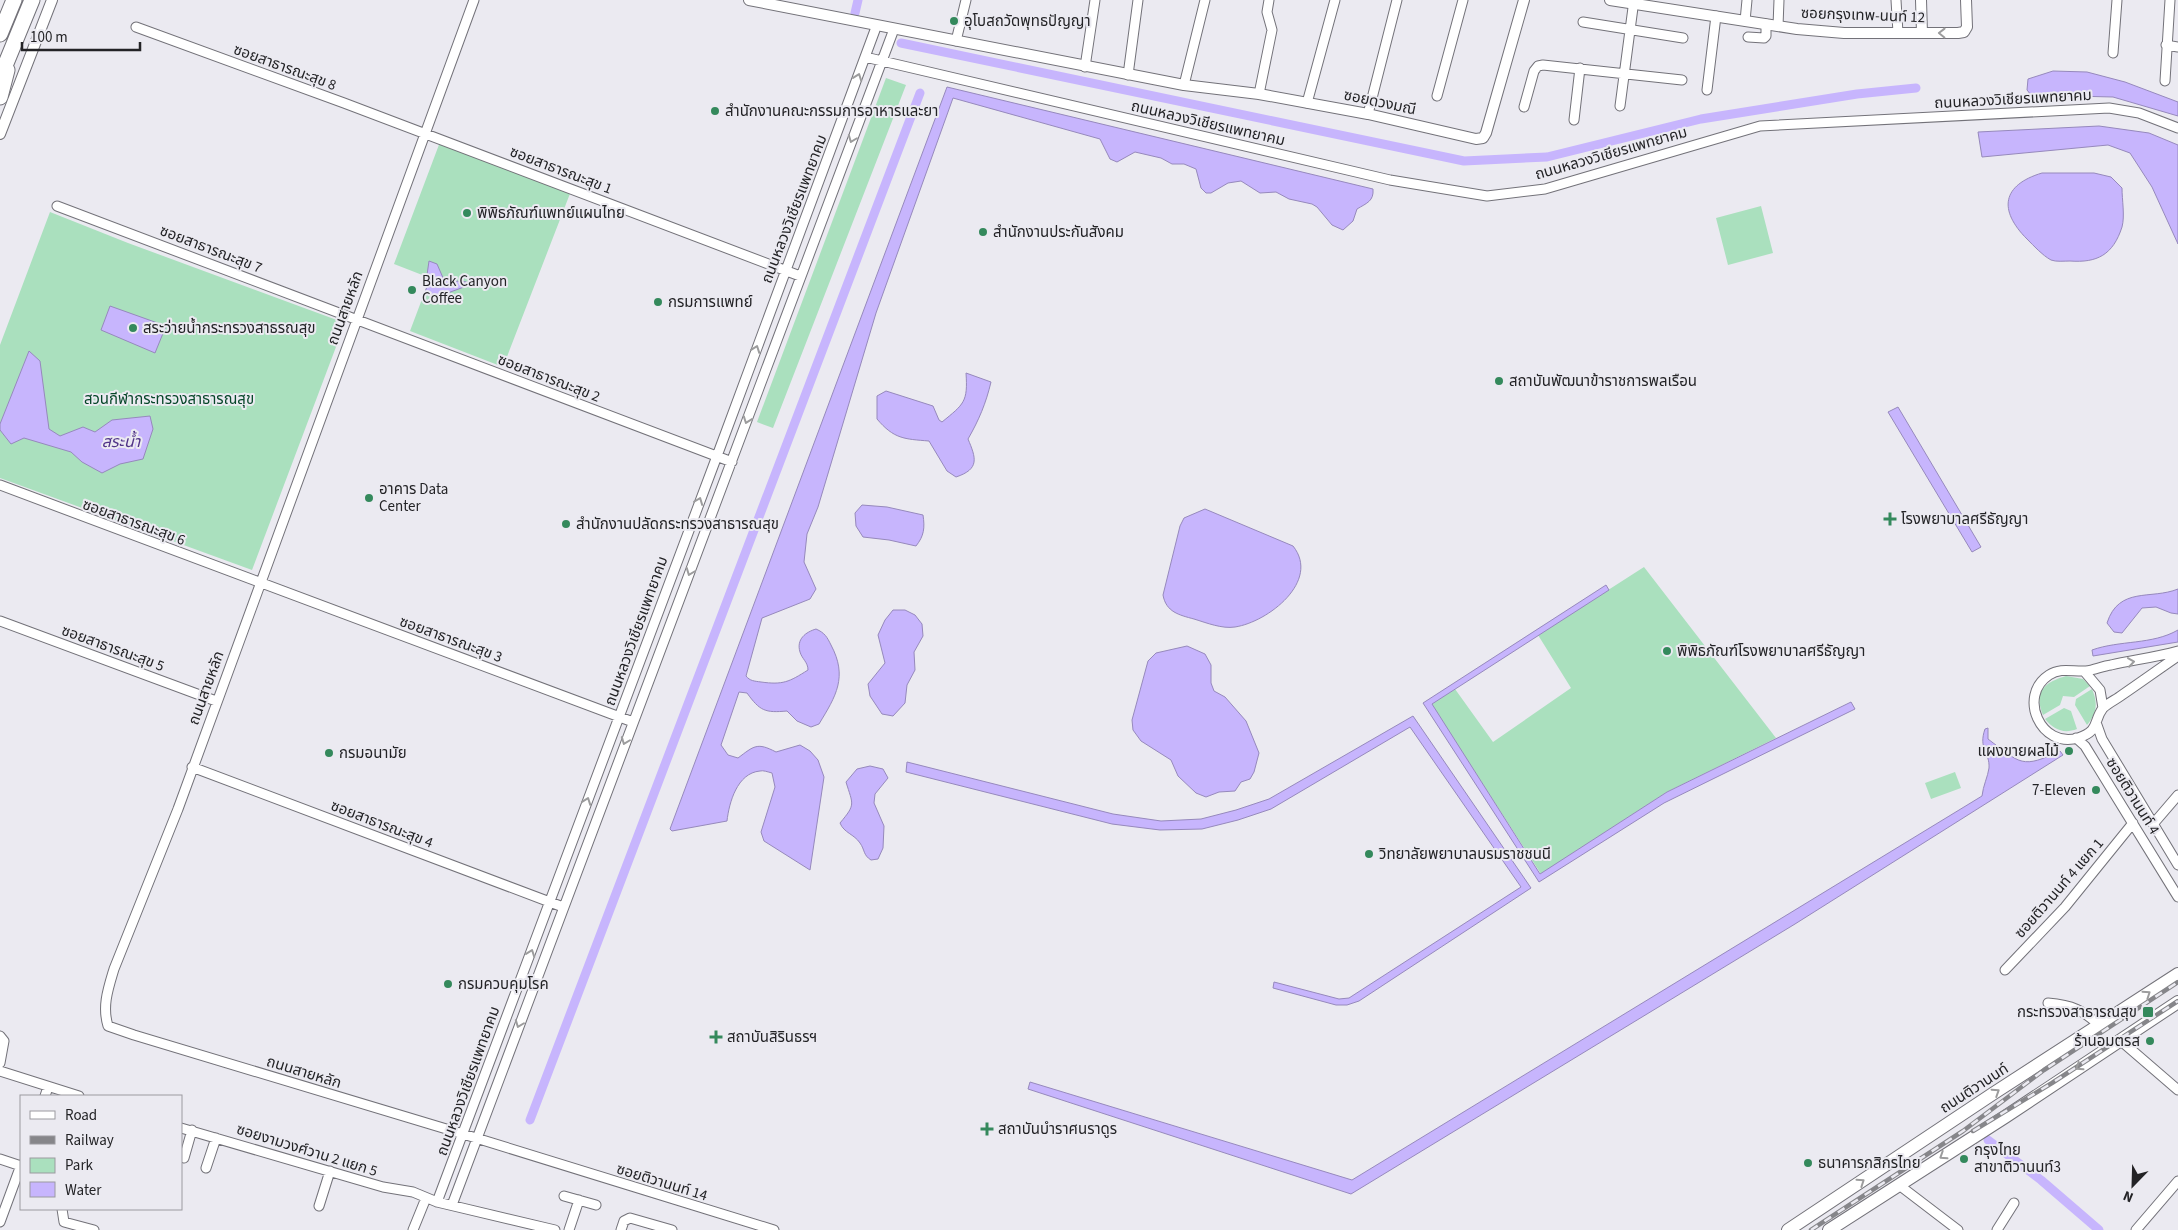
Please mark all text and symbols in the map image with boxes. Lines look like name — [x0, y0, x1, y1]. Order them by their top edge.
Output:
street label: ซอยกรุงเทพ-นนท์ 12 — [1800, 3, 1925, 28]
place label: อุโบสถวัดพุทธปัญญา — [964, 11, 1091, 32]
marker: อุโบสถวัดพุทธปัญญา — [948, 15, 960, 27]
scale bar — [22, 20, 140, 52]
text: 100 m — [30, 27, 68, 48]
one-way arrow — [1937, 28, 1945, 38]
street label: ซอยสาธารณะสุข 8 — [230, 39, 339, 96]
one-way arrow — [852, 73, 862, 82]
street label: ซอยดวงมณี — [1342, 85, 1418, 120]
street label: ถนนหลวงวิเชียรแพทยาคม — [1934, 85, 2092, 114]
street label: ถนนหลวงวิเชียรแพทยาคม — [1129, 96, 1287, 151]
place label: สำนักงานคณะกรรมการอาหารและยา — [725, 101, 938, 122]
marker: สำนักงานคณะกรรมการอาหารและยา — [709, 105, 721, 117]
street label: ถนนหลวงวิเชียรแพทยาคม — [1533, 122, 1690, 185]
street label: ถนนหลวงวิเชียรแพทยาคม — [756, 132, 832, 286]
one-way arrow — [848, 134, 858, 143]
street label: ซอยสาธารณะสุข 1 — [507, 141, 615, 200]
place label: พิพิธภัณฑ์แพทย์แผนไทย — [477, 203, 625, 224]
marker: พิพิธภัณฑ์แพทย์แผนไทย — [461, 207, 473, 219]
street label: ซอยสาธารณะสุข 7 — [157, 220, 265, 279]
place label: สำนักงานประกันสังคม — [993, 222, 1124, 243]
marker: สำนักงานประกันสังคม — [977, 226, 989, 238]
street label: ถนนสายหลัก — [322, 268, 369, 348]
place label: Black Canyon Coffee — [422, 271, 507, 309]
marker: Black Canyon Coffee — [406, 284, 418, 296]
place label: กรมการแพทย์ — [668, 292, 753, 313]
marker: กรมการแพทย์ — [652, 296, 664, 308]
place label: สระว่ายน้ำกระทรวงสาธรณสุข — [143, 317, 316, 339]
marker: สระว่ายน้ำกระทรวงสาธรณสุข — [127, 322, 139, 334]
one-way arrow — [750, 345, 760, 354]
street label: ซอยสาธารณะสุข 2 — [495, 349, 603, 408]
place label: สถาบันพัฒนาข้าราชการพลเรือน — [1509, 371, 1697, 392]
marker: สถาบันพัฒนาข้าราชการพลเรือน — [1493, 375, 1505, 387]
park label: สวนกีฬากระทรวงสาธารณสุข — [84, 389, 254, 410]
one-way arrow — [743, 416, 753, 424]
water label: สระน้ำ — [102, 430, 142, 453]
place label: อาคาร Data Center — [379, 479, 448, 517]
marker: อาคาร Data Center — [363, 492, 375, 504]
street label: ซอยสาธารณะสุข 6 — [79, 494, 188, 551]
one-way arrow — [693, 497, 704, 506]
place label: โรงพยาบาลศรีธัญญา — [1901, 509, 2028, 530]
marker: โรงพยาบาลศรีธัญญา — [1883, 512, 1897, 526]
place label: สำนักงานปลัดกระทรวงสาธารณสุข — [576, 514, 779, 535]
marker: สำนักงานปลัดกระทรวงสาธารณสุข — [560, 518, 572, 530]
street label: ถนนหลวงวิเชียรแพทยาคม — [600, 554, 673, 709]
one-way arrow — [685, 568, 695, 576]
street label: ซอยสาธารณะสุข 3 — [396, 611, 505, 668]
street label: ซอยสาธารณะสุข 5 — [58, 620, 167, 677]
place label: พิพิธภัณฑ์โรงพยาบาลศรีธัญญา — [1677, 641, 1865, 662]
marker: พิพิธภัณฑ์โรงพยาบาลศรีธัญญา — [1661, 645, 1673, 657]
street label: ถนนสายหลัก — [183, 648, 230, 728]
one-way arrow — [2127, 657, 2135, 667]
one-way arrow — [621, 736, 631, 744]
place label: แผงขายผลไม้ — [1977, 741, 2059, 762]
place label: กรมอนามัย — [339, 743, 407, 764]
marker: แผงขายผลไม้ — [2063, 745, 2075, 757]
marker: กรมอนามัย — [323, 747, 335, 759]
street label: ซอยติวานนท์ 4 — [2101, 754, 2165, 839]
place label: 7-Eleven — [2032, 780, 2086, 801]
marker: 7-Eleven — [2090, 784, 2102, 796]
street label: ซอยสาธารณะสุข 4 — [328, 795, 437, 854]
one-way arrow — [581, 797, 591, 806]
street label: ซอยติวานนท์ 4 แยก 1 — [2010, 834, 2109, 943]
place label: วิทยาลัยพยาบาลบรมราชชนนี — [1379, 844, 1551, 865]
marker: วิทยาลัยพยาบาลบรมราชชนนี — [1363, 848, 1375, 860]
one-way arrow — [525, 949, 535, 958]
place label: กรมควบคุมโรค — [458, 974, 549, 995]
marker: กรมควบคุมโรค — [442, 978, 454, 990]
one-way arrow — [2142, 991, 2151, 1001]
place label: กระทรวงสาธารณสุข — [2017, 1002, 2137, 1023]
street label: ถนนหลวงวิเชียรแพทยาคม — [432, 1004, 505, 1159]
marker: กระทรวงสาธารณสุข — [2141, 1005, 2155, 1019]
one-way arrow — [515, 1019, 525, 1027]
place label: สถาบันสิรินธรฯ — [727, 1027, 817, 1048]
marker: สถาบันสิรินธรฯ — [709, 1030, 723, 1044]
place label: ร้านอมตรส — [2074, 1031, 2140, 1052]
marker: ร้านอมตรส — [2144, 1035, 2156, 1047]
street label: ถนนสายหลัก — [264, 1051, 344, 1094]
street label: ถนนติวานนท์ — [1936, 1058, 2013, 1118]
one-way arrow — [2075, 1061, 2085, 1070]
one-way arrow — [1991, 1088, 2000, 1098]
legend — [20, 1095, 182, 1210]
text: Road — [65, 1105, 97, 1126]
street label: ซอยงามวงศ์วาน 2 แยก 5 — [234, 1119, 380, 1182]
place label: สถาบันบำราศนราดูร — [998, 1119, 1117, 1140]
marker: สถาบันบำราศนราดูร — [980, 1122, 994, 1136]
text: Railway — [65, 1130, 114, 1151]
place label: กรุงไทย สาขาติวานนท์3 — [1974, 1140, 2061, 1178]
one-way arrow — [1939, 1150, 1949, 1159]
place label: ธนาคารกสิกรไทย — [1818, 1153, 1921, 1174]
marker: กรุงไทย สาขาติวานนท์3 — [1958, 1153, 1970, 1165]
text: Park — [65, 1155, 94, 1176]
marker: ธนาคารกสิกรไทย — [1802, 1157, 1814, 1169]
street label: ซอยติวานนท์ 14 — [614, 1159, 711, 1206]
north arrow — [2108, 1160, 2158, 1210]
one-way arrow — [1855, 1179, 1865, 1188]
text: Water — [65, 1180, 102, 1201]
text: N — [2120, 1185, 2137, 1207]

